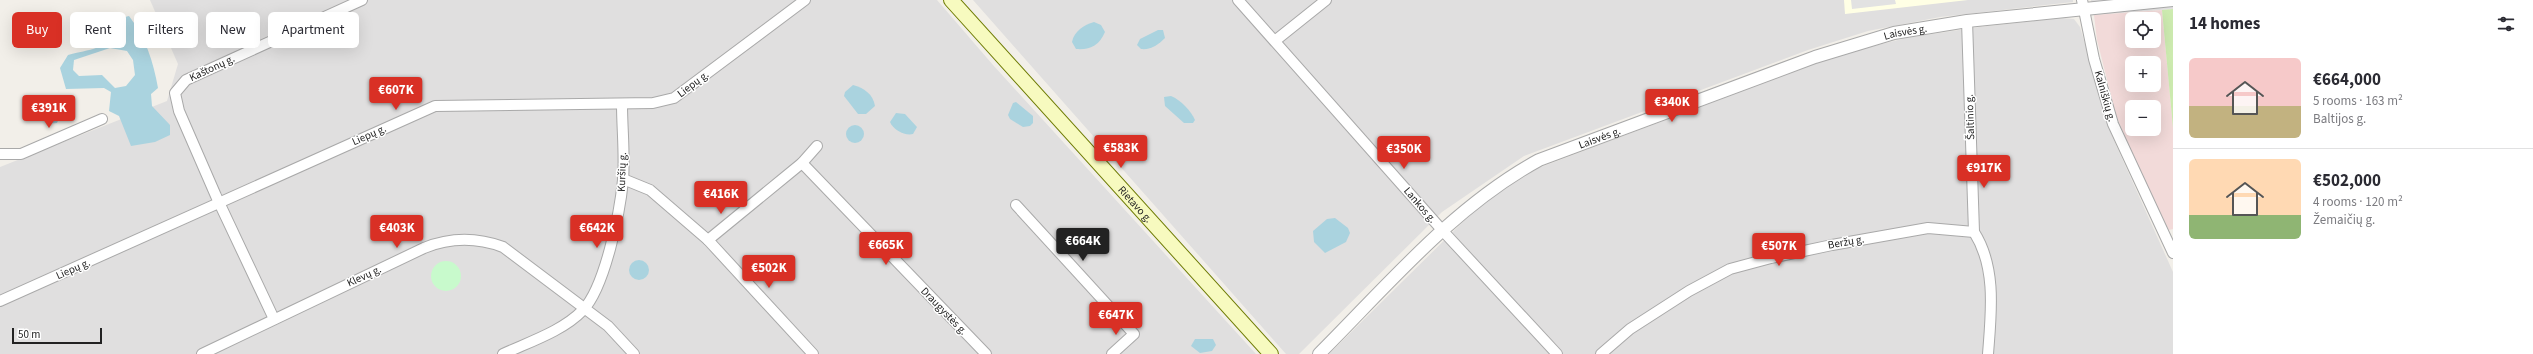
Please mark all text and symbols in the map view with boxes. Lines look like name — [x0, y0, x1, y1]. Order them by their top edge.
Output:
chip: Buy — [12, 12, 62, 48]
chip: Rent — [70, 12, 126, 48]
chip: Filters — [134, 12, 198, 48]
chip: New — [206, 12, 260, 48]
chip: Apartment — [268, 12, 359, 48]
map controls — [2125, 12, 2161, 136]
button: locate — [2125, 12, 2161, 48]
text: 14 homes — [2189, 12, 2260, 36]
icon: filters — [2495, 13, 2517, 35]
street label: Laisvės g. — [1882, 20, 1928, 43]
street label: Kaštonų g. — [187, 51, 237, 85]
button: + — [2125, 56, 2161, 92]
street label: Liepų g. — [674, 67, 712, 101]
text: €664,000 — [2313, 68, 2381, 92]
street label: Kalniškių g. — [2091, 69, 2120, 124]
icon: home — [2221, 74, 2269, 122]
pin: €607K — [368, 77, 424, 111]
text: €607K — [378, 81, 414, 99]
pin: €340K — [1644, 89, 1700, 123]
text: 5 rooms · 163 m² — [2313, 92, 2403, 110]
text: €340K — [1654, 93, 1690, 111]
street label: Šaltinio g. — [1962, 94, 1978, 140]
pin: €391K — [21, 95, 77, 129]
text: €391K — [31, 99, 67, 117]
button: − — [2125, 100, 2161, 136]
text: Baltijos g. — [2313, 110, 2366, 128]
street label: Liepų g. — [349, 121, 389, 149]
street label: Laisvės g. — [1576, 123, 1623, 152]
pin: €583K — [1093, 135, 1149, 169]
pin: €350K — [1376, 136, 1432, 170]
text: €583K — [1103, 139, 1139, 157]
text: €350K — [1386, 140, 1422, 158]
street label: Kuršių g. — [614, 152, 630, 192]
pin: €917K — [1956, 155, 2012, 189]
text: €917K — [1966, 159, 2002, 177]
text: €502,000 — [2313, 169, 2381, 193]
icon: home — [2221, 175, 2269, 223]
pin: €416K — [693, 181, 749, 215]
street label: Rietavo g. — [1115, 182, 1156, 226]
street label: Lankos g. — [1400, 184, 1440, 226]
text: €416K — [703, 185, 739, 203]
text: 4 rooms · 120 m² — [2313, 193, 2403, 211]
text: Žemaičių g. — [2313, 211, 2375, 229]
pin: €403K — [369, 215, 425, 249]
pin: €642K — [569, 215, 625, 249]
text: €403K — [379, 219, 415, 237]
text: €642K — [579, 219, 615, 237]
pin: €664K — [1055, 228, 1111, 262]
street label: Beržų g. — [1827, 231, 1866, 253]
pin: €665K — [858, 232, 914, 266]
text: €664K — [1065, 232, 1101, 250]
pin: €507K — [1751, 233, 1807, 267]
text: €665K — [868, 236, 904, 254]
text: €507K — [1761, 237, 1797, 255]
street label: Liepų g. — [53, 255, 93, 283]
pin: €502K — [741, 255, 797, 289]
text: €502K — [751, 259, 787, 277]
street label: Klevų g. — [344, 261, 384, 290]
street label: Draugystės g. — [917, 284, 971, 338]
pin: €647K — [1088, 302, 1144, 336]
text: €647K — [1098, 306, 1134, 324]
scale bar — [12, 326, 102, 345]
text: 50 m — [18, 327, 40, 342]

